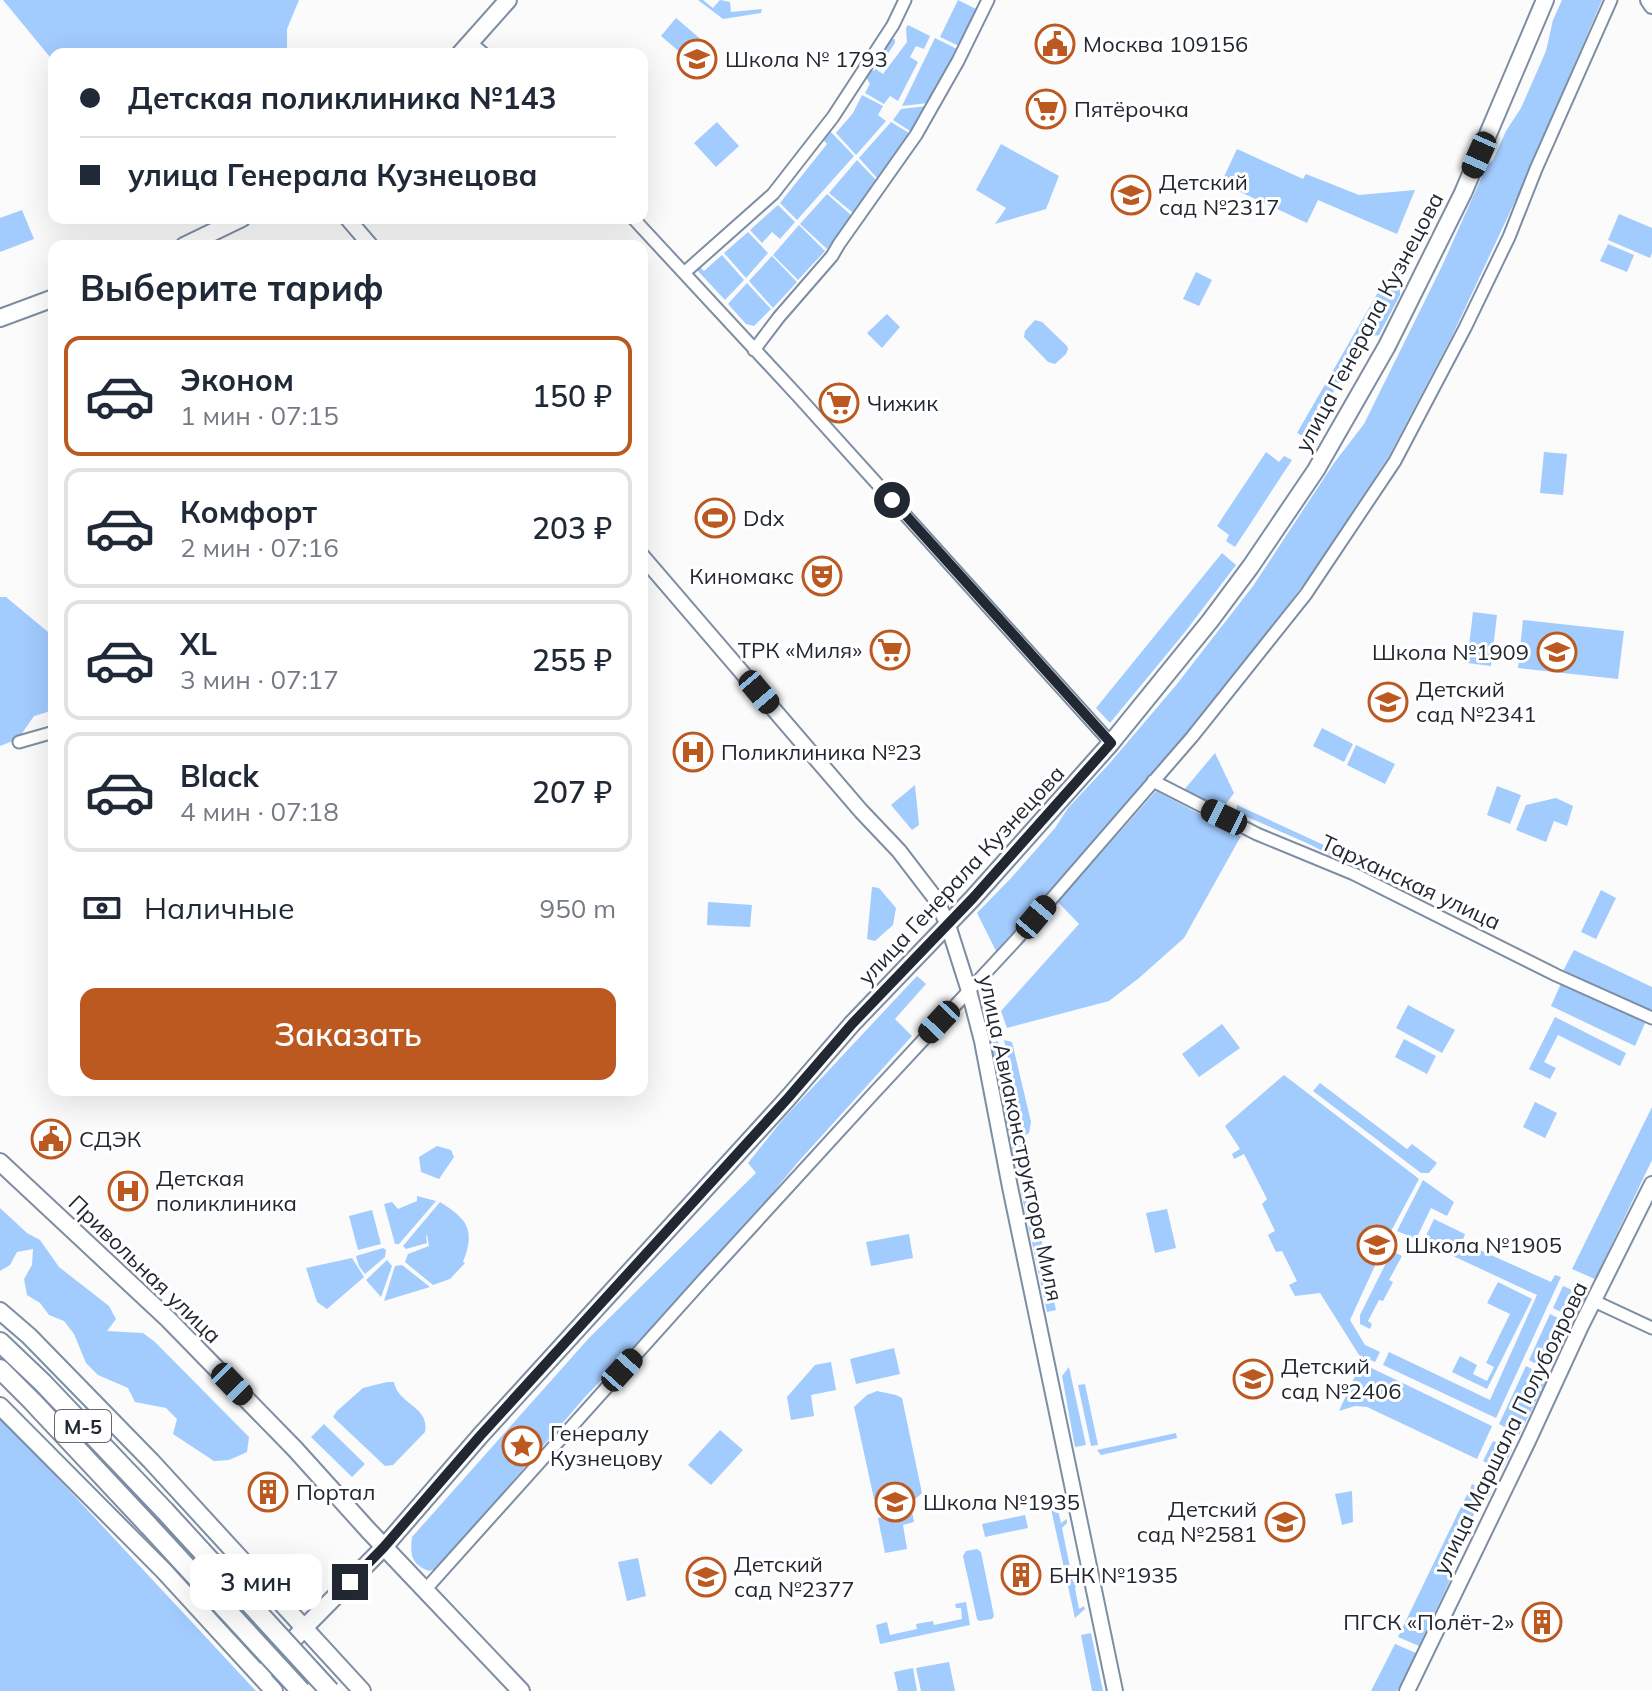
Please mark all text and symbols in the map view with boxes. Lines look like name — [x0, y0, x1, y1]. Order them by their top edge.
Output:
public building icon: Москва 109156 — [1034, 23, 1076, 65]
place label: Москва 109156 — [1083, 30, 1248, 58]
school or university icon: Школа № 1793 — [676, 38, 718, 80]
place label: Школа № 1793 — [725, 45, 888, 73]
text: Детская поликлиника №143 — [128, 79, 557, 117]
supermarket icon: Пятёрочка — [1025, 88, 1067, 130]
place label: Пятёрочка — [1074, 95, 1189, 123]
car — [1458, 128, 1500, 182]
text: улица Генерала Кузнецова — [128, 156, 538, 194]
place label: Детский сад №2317 — [1159, 168, 1279, 221]
school or university icon: Детский сад №2317 — [1110, 174, 1152, 216]
street label: улица Генерала Кузнецова — [1289, 187, 1449, 457]
text: Выберите тариф — [80, 265, 384, 310]
icon: car — [84, 360, 156, 432]
text: Эконом — [180, 361, 294, 399]
text: 150 ₽ — [532, 377, 612, 415]
supermarket icon: Чижик — [818, 382, 860, 424]
place label: Чижик — [867, 389, 938, 417]
text: 1 мин · 07:15 — [180, 399, 339, 432]
route start — [874, 482, 910, 518]
icon: car — [84, 492, 156, 564]
text: Комфорт — [180, 493, 317, 531]
sports icon: Ddx — [694, 497, 736, 539]
place label: Ddx — [743, 504, 785, 532]
text: 203 ₽ — [532, 509, 612, 547]
text: 2 мин · 07:16 — [180, 531, 339, 564]
theatre icon: Киномакс — [801, 555, 843, 597]
place label: Киномакс — [689, 562, 794, 590]
icon: car — [84, 624, 156, 696]
text: XL — [180, 625, 217, 663]
supermarket icon: ТРК «Миля» — [869, 629, 911, 671]
school or university icon: Школа №1909 — [1536, 631, 1578, 673]
place label: ТРК «Миля» — [738, 636, 862, 664]
place label: Школа №1909 — [1372, 638, 1529, 666]
text: 255 ₽ — [532, 641, 612, 679]
text: 3 мин · 07:17 — [180, 663, 339, 696]
car — [734, 666, 784, 718]
place label: Детский сад №2341 — [1416, 675, 1536, 728]
school or university icon: Детский сад №2341 — [1367, 681, 1409, 723]
hospital icon: Поликлиника №23 — [672, 731, 714, 773]
place label: Поликлиника №23 — [721, 738, 922, 766]
icon: car — [84, 756, 156, 828]
text: Black — [180, 757, 259, 795]
street label: улица Генерала Кузнецова — [852, 759, 1070, 991]
text: 207 ₽ — [532, 773, 612, 811]
text: 4 мин · 07:18 — [180, 795, 339, 828]
car — [1197, 796, 1251, 838]
street label: Тарханская улица — [1317, 828, 1505, 936]
icon: cash — [80, 886, 124, 930]
text: Наличные — [144, 889, 295, 927]
car — [1011, 891, 1061, 943]
text: 950 m — [540, 892, 616, 925]
street label: улица Авиаконструктора Миля — [973, 972, 1069, 1304]
button: Заказать — [80, 988, 616, 1080]
car — [914, 996, 964, 1048]
public building icon: СДЭК — [30, 1118, 72, 1160]
place label: СДЭК — [79, 1125, 142, 1153]
place label: Детская поликлиника — [156, 1164, 297, 1217]
hospital icon: Детская поликлиника — [107, 1170, 149, 1212]
street label: Привольная улица — [63, 1189, 227, 1349]
school or university icon: Школа №1905 — [1356, 1224, 1398, 1266]
place label: Школа №1905 — [1405, 1231, 1562, 1259]
street label: улица Маршала Полубоярова — [1427, 1277, 1593, 1579]
car — [597, 1344, 647, 1396]
place label: Детский сад №2406 — [1281, 1352, 1401, 1405]
car — [207, 1358, 257, 1410]
school or university icon: Детский сад №2406 — [1232, 1358, 1274, 1400]
road number: М-5 — [55, 1410, 111, 1442]
place label: Генералу Кузнецову — [550, 1419, 663, 1472]
place icon: Генералу Кузнецову — [501, 1425, 543, 1467]
building icon: Портал — [247, 1471, 289, 1513]
place label: Портал — [296, 1478, 375, 1506]
school or university icon: Школа №1935 — [874, 1481, 916, 1523]
place label: Школа №1935 — [923, 1488, 1080, 1516]
place label: Детский сад №2581 — [1137, 1495, 1257, 1548]
school or university icon: Детский сад №2581 — [1264, 1501, 1306, 1543]
place label: Детский сад №2377 — [734, 1550, 854, 1603]
callout: 3 мин — [190, 1554, 322, 1610]
building icon: БНК №1935 — [1000, 1554, 1042, 1596]
school or university icon: Детский сад №2377 — [685, 1556, 727, 1598]
place label: БНК №1935 — [1049, 1561, 1178, 1589]
route end — [332, 1564, 368, 1600]
text: 3 мин — [220, 1565, 292, 1598]
building icon: ПГСК «Полёт-2» — [1521, 1601, 1563, 1643]
place label: ПГСК «Полёт-2» — [1343, 1608, 1514, 1636]

